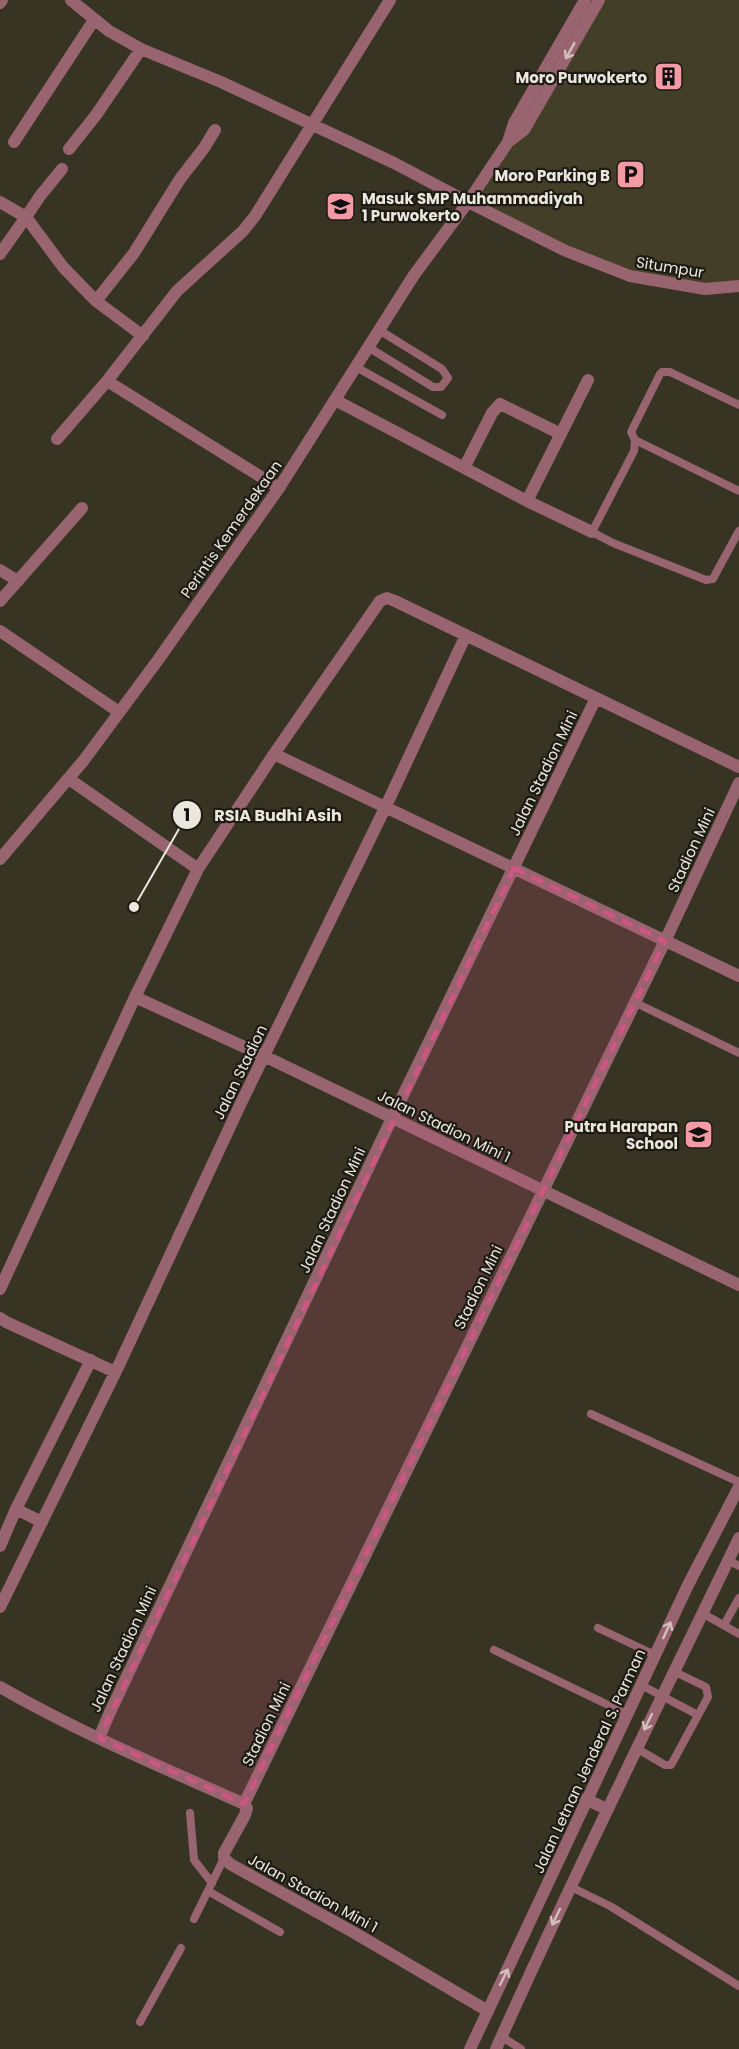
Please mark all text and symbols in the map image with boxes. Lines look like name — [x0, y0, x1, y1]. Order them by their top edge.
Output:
one-way arrow — [564, 42, 576, 59]
building icon: Moro Purwokerto — [652, 61, 684, 93]
place label: Moro Purwokerto — [516, 67, 647, 88]
parking icon: Moro Parking B — [615, 159, 647, 191]
place label: Moro Parking B — [494, 165, 610, 186]
place label: Masuk SMP Muhammadiyah 1 Purwokerto — [362, 188, 583, 226]
school or university icon: Masuk SMP Muhammadiyah 1 Purwokerto — [325, 191, 357, 223]
street label: Situmpur — [635, 251, 706, 283]
street label: Perintis Kemerdekaan — [176, 456, 286, 602]
street label: Jalan Stadion Mini — [504, 707, 582, 839]
callout: RSIA Budhi Asih — [172, 798, 353, 832]
text: 1 — [184, 802, 190, 827]
text: RSIA Budhi Asih — [214, 804, 342, 827]
street label: Stadion Mini — [662, 804, 720, 896]
street label: Jalan Stadion — [208, 1021, 272, 1123]
street label: Jalan Stadion Mini 1 — [374, 1085, 514, 1167]
place label: Putra Harapan School — [564, 1116, 678, 1154]
school or university icon: Putra Harapan School — [683, 1119, 715, 1151]
street label: Jalan Stadion Mini — [294, 1144, 370, 1276]
street label: Stadion Mini — [449, 1241, 507, 1333]
street label: Jalan Stadion Mini — [85, 1583, 161, 1715]
one-way arrow — [661, 1621, 673, 1639]
street label: Jalan Letnan Jenderal S. Parman — [528, 1645, 650, 1877]
street label: Stadion Mini — [237, 1678, 295, 1770]
one-way arrow — [642, 1713, 654, 1731]
street label: Jalan Stadion Mini 1 — [244, 1849, 382, 1937]
one-way arrow — [550, 1908, 562, 1926]
one-way arrow — [499, 1969, 511, 1987]

